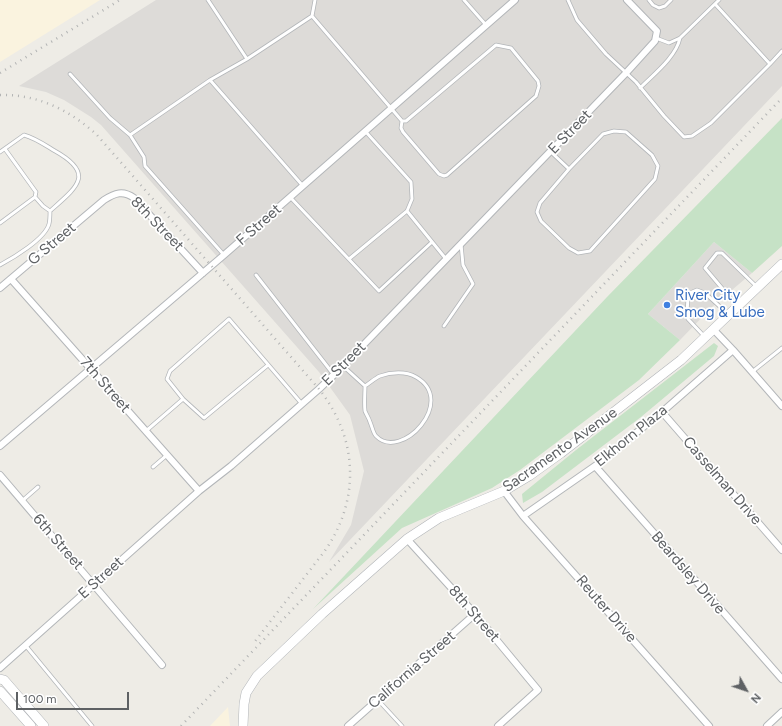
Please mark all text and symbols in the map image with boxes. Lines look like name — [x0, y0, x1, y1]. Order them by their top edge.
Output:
street label: E Street — [545, 106, 595, 158]
street label: 8th Street — [127, 193, 187, 255]
street label: F Street — [233, 201, 285, 249]
street label: G Street — [24, 219, 80, 269]
place label: River City Smog & Lube — [675, 287, 765, 322]
marker: River City Smog & Lube — [662, 300, 672, 310]
street label: E Street — [318, 338, 370, 390]
street label: 7th Street — [76, 354, 134, 416]
street label: Elkhorn Plaza — [591, 401, 671, 471]
street label: Sacramento Avenue — [499, 404, 621, 496]
street label: Casselman Drive — [679, 433, 765, 529]
street label: 6th Street — [29, 510, 87, 574]
street label: Beardsley Drive — [647, 528, 729, 618]
street label: E Street — [75, 553, 127, 603]
street label: Reuter Drive — [572, 572, 640, 646]
street label: 8th Street — [445, 582, 503, 646]
street label: California Street — [365, 627, 459, 713]
north arrow — [726, 670, 766, 710]
scale bar — [18, 684, 131, 710]
text: N — [748, 691, 763, 705]
text: 100 m — [23, 692, 57, 706]

